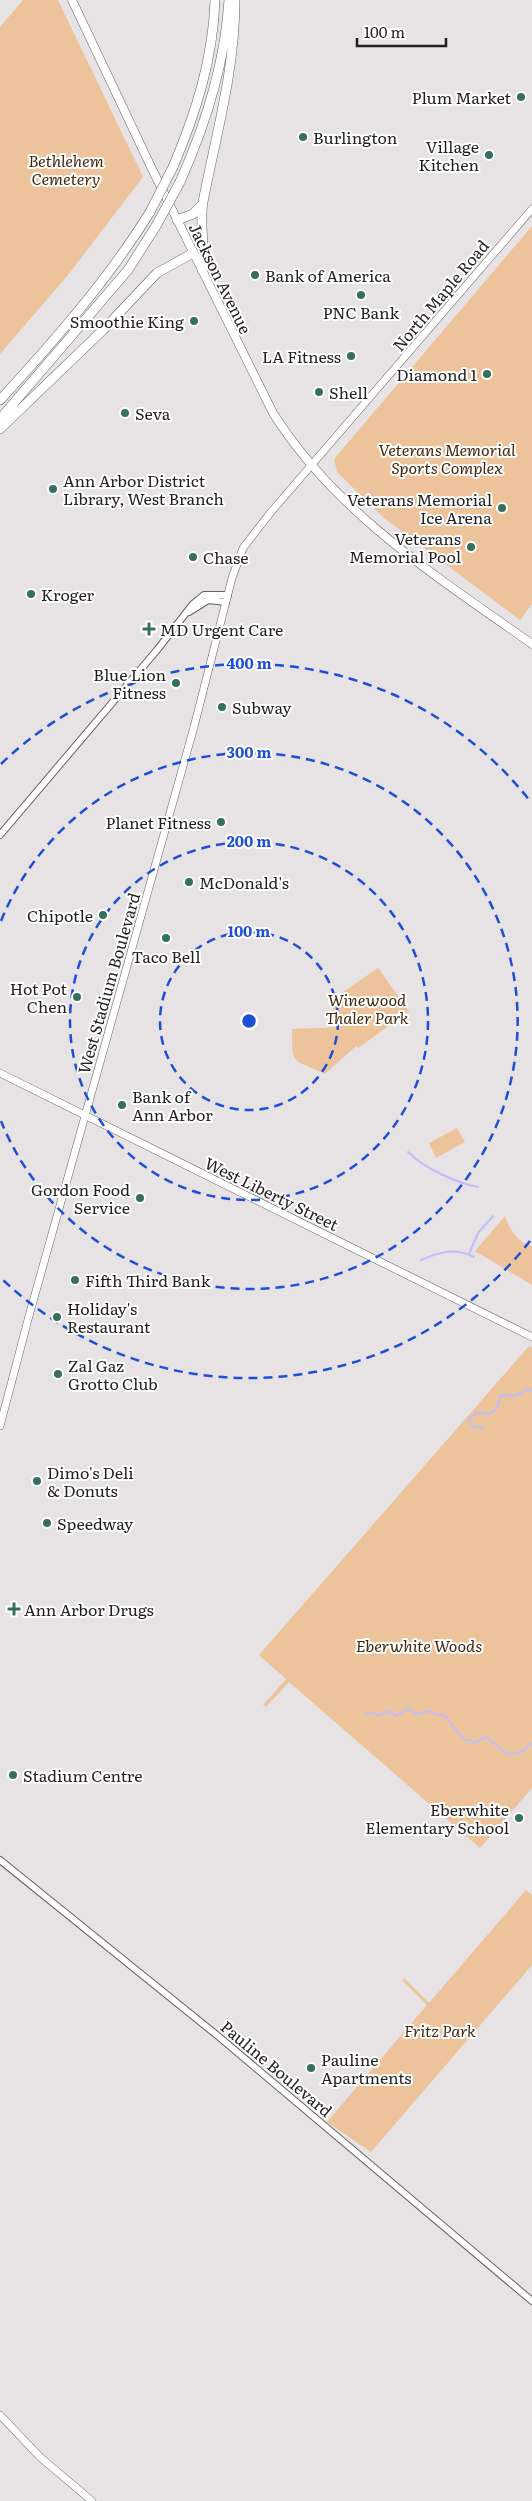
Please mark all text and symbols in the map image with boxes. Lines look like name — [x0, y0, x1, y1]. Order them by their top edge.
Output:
scale bar — [357, 15, 446, 47]
text: 100 m — [364, 20, 405, 43]
place label: Plum Market — [412, 85, 512, 109]
marker: Plum Market — [515, 91, 527, 103]
place label: Burlington — [313, 125, 398, 149]
marker: Burlington — [297, 131, 309, 143]
place label: Village Kitchen — [419, 134, 479, 176]
park label: Bethlehem Cemetery — [28, 148, 104, 190]
marker: Village Kitchen — [483, 149, 495, 161]
street label: Jackson Avenue — [184, 218, 258, 338]
street label: North Maple Road — [386, 234, 494, 356]
place label: Bank of America — [265, 263, 391, 287]
marker: Bank of America — [249, 269, 261, 281]
marker: PNC Bank — [355, 289, 367, 301]
place label: PNC Bank — [323, 300, 400, 324]
place label: Smoothie King — [70, 309, 184, 333]
marker: Smoothie King — [188, 315, 200, 327]
place label: LA Fitness — [262, 344, 341, 368]
marker: LA Fitness — [345, 350, 357, 362]
place label: Diamond 1 — [396, 362, 477, 386]
marker: Diamond 1 — [481, 368, 493, 380]
place label: Shell — [329, 380, 368, 404]
marker: Shell — [313, 386, 325, 398]
place label: Seva — [135, 401, 171, 425]
marker: Seva — [119, 407, 131, 419]
park label: Veterans Memorial Sports Complex — [379, 437, 516, 479]
place label: Ann Arbor District Library, West Branch — [63, 468, 224, 510]
marker: Ann Arbor District Library, West Branch — [47, 483, 59, 495]
place label: Veterans Memorial Ice Arena — [347, 487, 492, 529]
marker: Veterans Memorial Ice Arena — [496, 502, 508, 514]
place label: Veterans Memorial Pool — [349, 526, 461, 568]
marker: Veterans Memorial Pool — [465, 541, 477, 553]
place label: Chase — [203, 545, 249, 569]
marker: Chase — [187, 551, 199, 563]
place label: Kroger — [41, 582, 95, 606]
marker: Kroger — [25, 588, 37, 600]
place label: MD Urgent Care — [160, 617, 283, 641]
marker: MD Urgent Care — [142, 622, 156, 636]
text: 400 m — [226, 651, 272, 674]
place label: Blue Lion Fitness — [93, 662, 166, 704]
marker: Blue Lion Fitness — [170, 677, 182, 689]
place label: Subway — [232, 695, 292, 719]
marker: Subway — [216, 701, 228, 713]
text: 300 m — [227, 740, 271, 763]
place label: Planet Fitness — [106, 810, 211, 834]
marker: Planet Fitness — [215, 816, 227, 828]
text: 200 m — [227, 829, 271, 852]
place label: McDonald's — [199, 870, 289, 894]
marker: McDonald's — [183, 876, 195, 888]
street label: West Stadium Boulevard — [71, 890, 145, 1076]
place label: Chipotle — [27, 903, 93, 927]
marker: Chipotle — [97, 909, 109, 921]
text: 100 m — [228, 919, 270, 942]
marker: Taco Bell — [160, 932, 172, 944]
place label: Taco Bell — [131, 944, 201, 968]
place label: Hot Pot Chen — [10, 976, 68, 1018]
park label: Winewood Thaler Park — [325, 987, 409, 1029]
marker: Hot Pot Chen — [71, 991, 83, 1003]
centre of rings — [240, 1012, 258, 1030]
place label: Bank of Ann Arbor — [132, 1084, 213, 1126]
marker: Bank of Ann Arbor — [116, 1099, 128, 1111]
street label: West Liberty Street — [201, 1150, 343, 1236]
place label: Gordon Food Service — [31, 1177, 130, 1219]
marker: Gordon Food Service — [134, 1192, 146, 1204]
place label: Fifth Third Bank — [85, 1268, 211, 1292]
marker: Fifth Third Bank — [69, 1274, 81, 1286]
place label: Holiday's Restaurant — [67, 1296, 151, 1338]
marker: Holiday's Restaurant — [51, 1311, 63, 1323]
place label: Zal Gaz Grotto Club — [68, 1353, 158, 1395]
marker: Zal Gaz Grotto Club — [52, 1368, 64, 1380]
place label: Dimo's Deli & Donuts — [47, 1460, 134, 1502]
marker: Dimo's Deli & Donuts — [31, 1475, 43, 1487]
place label: Speedway — [57, 1511, 134, 1535]
marker: Speedway — [41, 1517, 53, 1529]
place label: Ann Arbor Drugs — [24, 1597, 154, 1621]
marker: Ann Arbor Drugs — [8, 1603, 20, 1615]
park label: Eberwhite Woods — [356, 1633, 482, 1657]
place label: Stadium Centre — [23, 1763, 143, 1787]
marker: Stadium Centre — [7, 1769, 19, 1781]
place label: Eberwhite Elementary School — [365, 1797, 509, 1839]
marker: Eberwhite Elementary School — [513, 1812, 525, 1824]
street label: Pauline Boulevard — [216, 2014, 338, 2122]
park label: Fritz Park — [404, 2018, 476, 2042]
place label: Pauline Apartments — [321, 2047, 412, 2089]
marker: Pauline Apartments — [305, 2062, 317, 2074]

